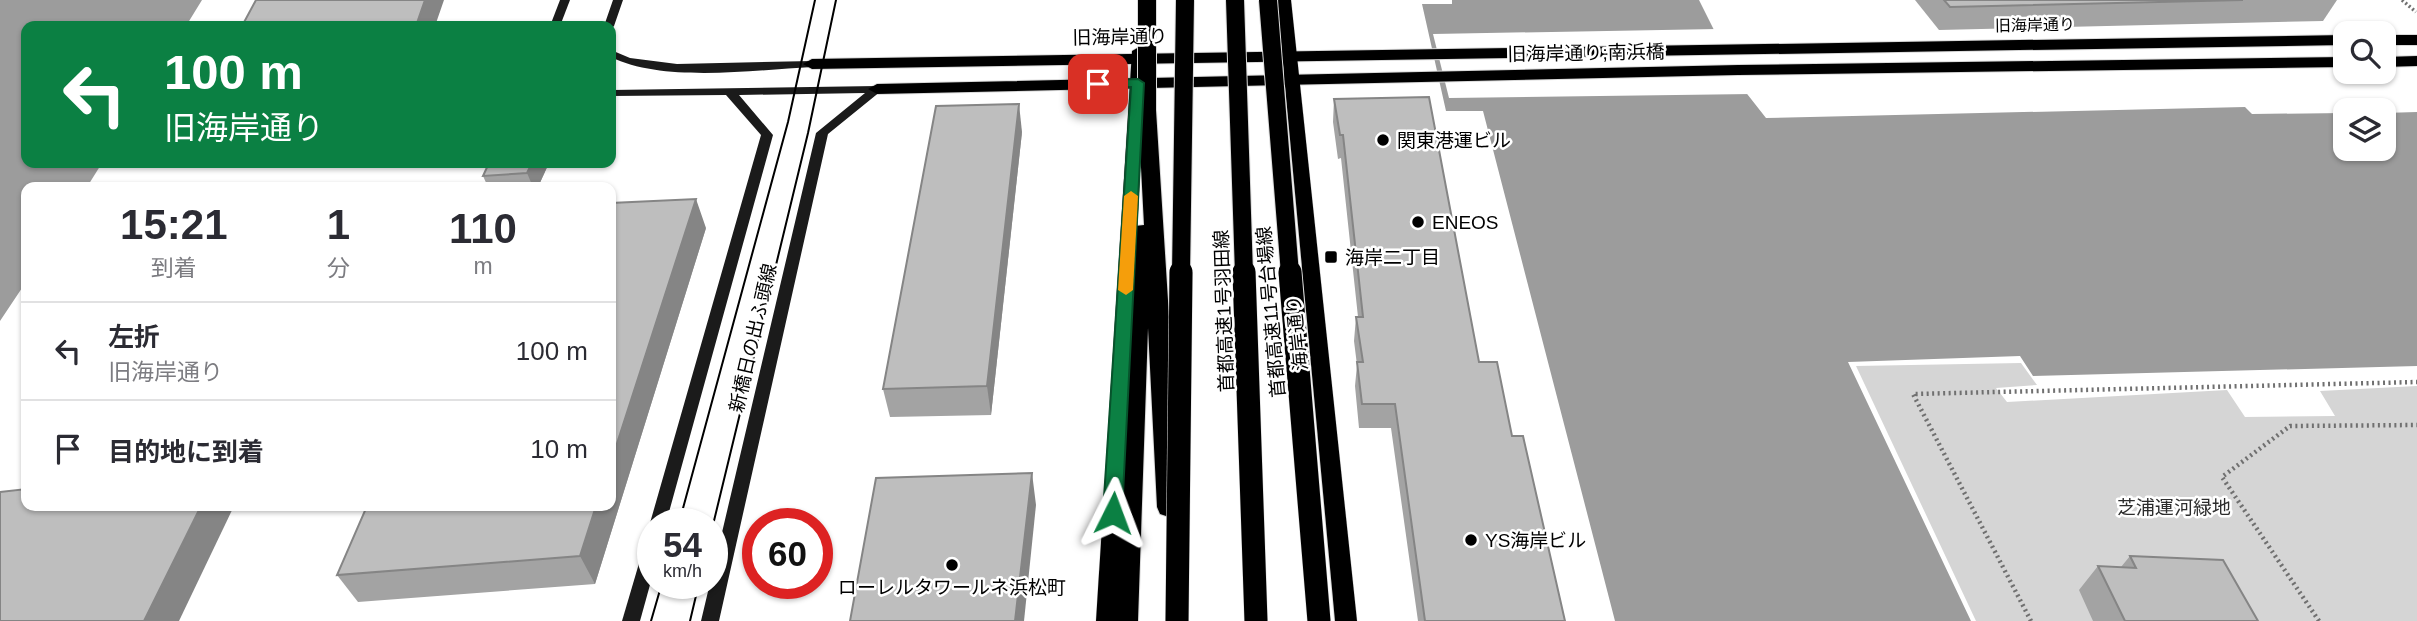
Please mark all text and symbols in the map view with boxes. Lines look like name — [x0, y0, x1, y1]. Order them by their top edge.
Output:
street label: 旧海岸通り — [1995, 16, 2075, 34]
map controls — [2333, 21, 2396, 161]
button: search — [2333, 21, 2396, 84]
street label: 旧海岸通り — [1072, 26, 1168, 48]
street label: 旧海岸通り;南浜橋 — [1507, 41, 1665, 65]
text: 100 m — [164, 45, 303, 99]
icon: left — [49, 49, 140, 140]
pin — [1068, 54, 1128, 114]
icon: arrive — [1079, 65, 1117, 103]
button: layers — [2333, 98, 2396, 161]
text: 旧海岸通り — [164, 110, 324, 146]
place label: 関東港運ビル — [1397, 130, 1511, 151]
marker: 関東港運ビル — [1375, 132, 1391, 148]
text: 15:21 — [120, 201, 228, 248]
text: 1 — [327, 201, 350, 248]
text: 110 — [449, 205, 517, 252]
place label: ENEOS — [1432, 212, 1499, 233]
marker: ENEOS — [1410, 214, 1426, 230]
street label: 首都高速11号台場線 — [1253, 226, 1289, 398]
street label: 首都高速1号羽田線 — [1211, 229, 1237, 393]
place label: 海岸二丁目 — [1345, 247, 1440, 268]
marker: 海岸二丁目 — [1323, 249, 1339, 265]
text: m — [473, 253, 493, 279]
text: 到着 — [151, 255, 197, 281]
text: 分 — [327, 255, 350, 281]
street label: 新橋日の出ふ頭線 — [726, 262, 780, 414]
street label: 海岸通り — [1283, 294, 1311, 372]
text: 左折 — [108, 322, 160, 352]
icon: left — [49, 332, 87, 370]
text: 100 m — [516, 336, 588, 366]
text: 旧海岸通り — [108, 359, 223, 385]
icon: arrive — [49, 430, 87, 468]
text: 10 m — [530, 434, 588, 464]
text: 目的地に到着 — [108, 437, 264, 467]
position arrow — [1076, 476, 1150, 550]
park label: 芝浦運河緑地 — [2117, 497, 2231, 518]
speed limit sign: 60 — [742, 508, 833, 599]
text: 54 — [663, 525, 702, 564]
place label: YS海岸ビル — [1485, 530, 1586, 551]
marker: YS海岸ビル — [1463, 532, 1479, 548]
marker: ローレルタワールネ浜松町 — [944, 557, 960, 573]
text: km/h — [663, 561, 702, 581]
place label: ローレルタワールネ浜松町 — [838, 577, 1066, 598]

